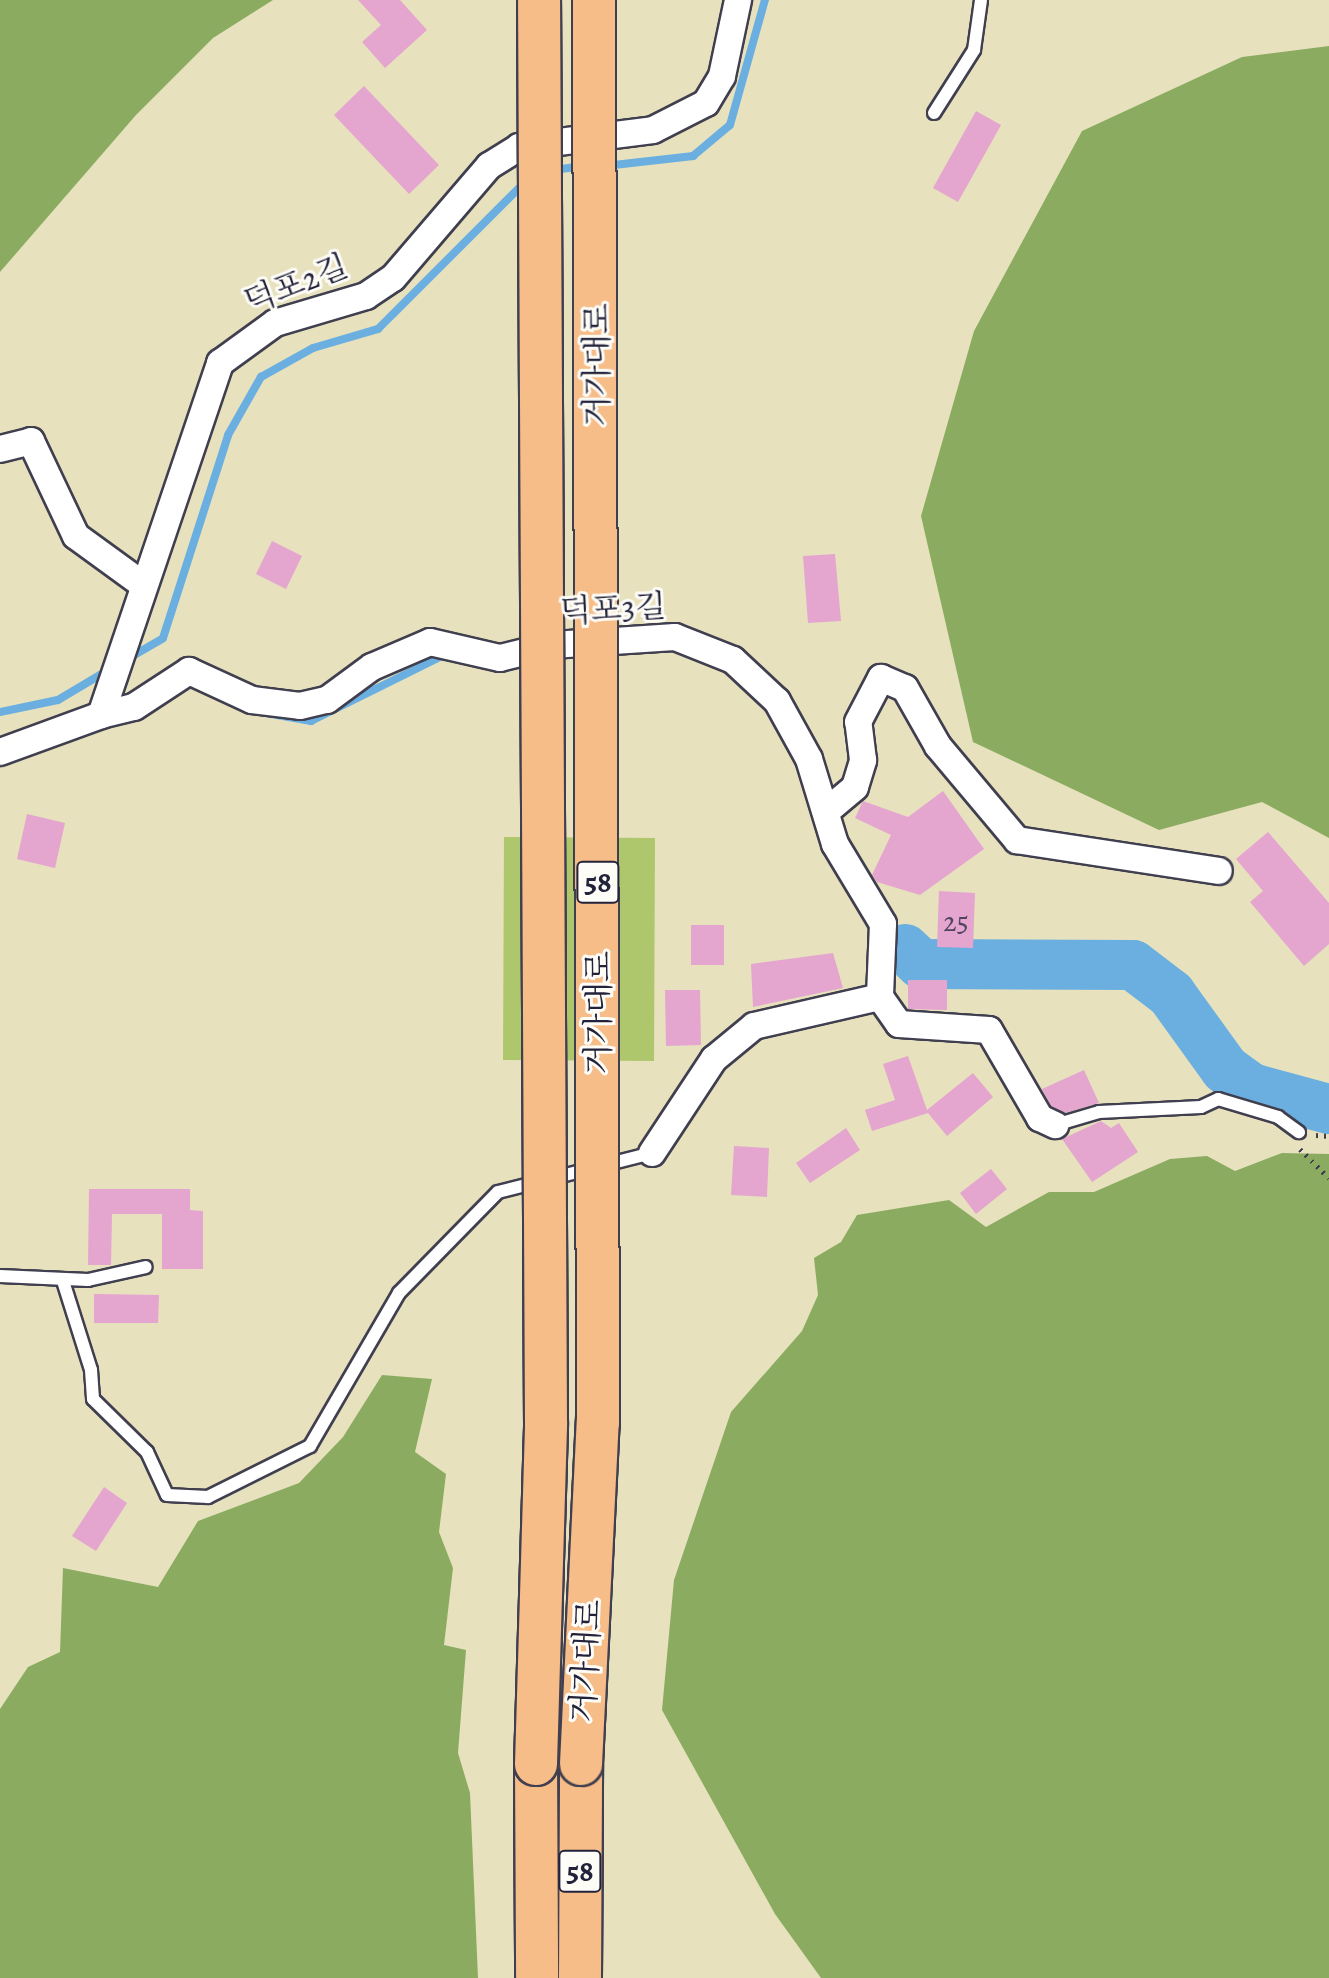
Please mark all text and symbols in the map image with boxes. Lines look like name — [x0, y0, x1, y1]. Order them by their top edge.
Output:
street label: 덕포2길 — [239, 247, 353, 321]
street label: 거가대로 — [578, 303, 616, 427]
street label: 덕포3길 — [559, 587, 667, 631]
road number: 58 — [576, 856, 620, 908]
house number: 25 — [943, 905, 969, 939]
street label: 거가대로 — [579, 951, 617, 1075]
street label: 거가대로 — [564, 1598, 608, 1724]
road number: 58 — [558, 1845, 602, 1897]

